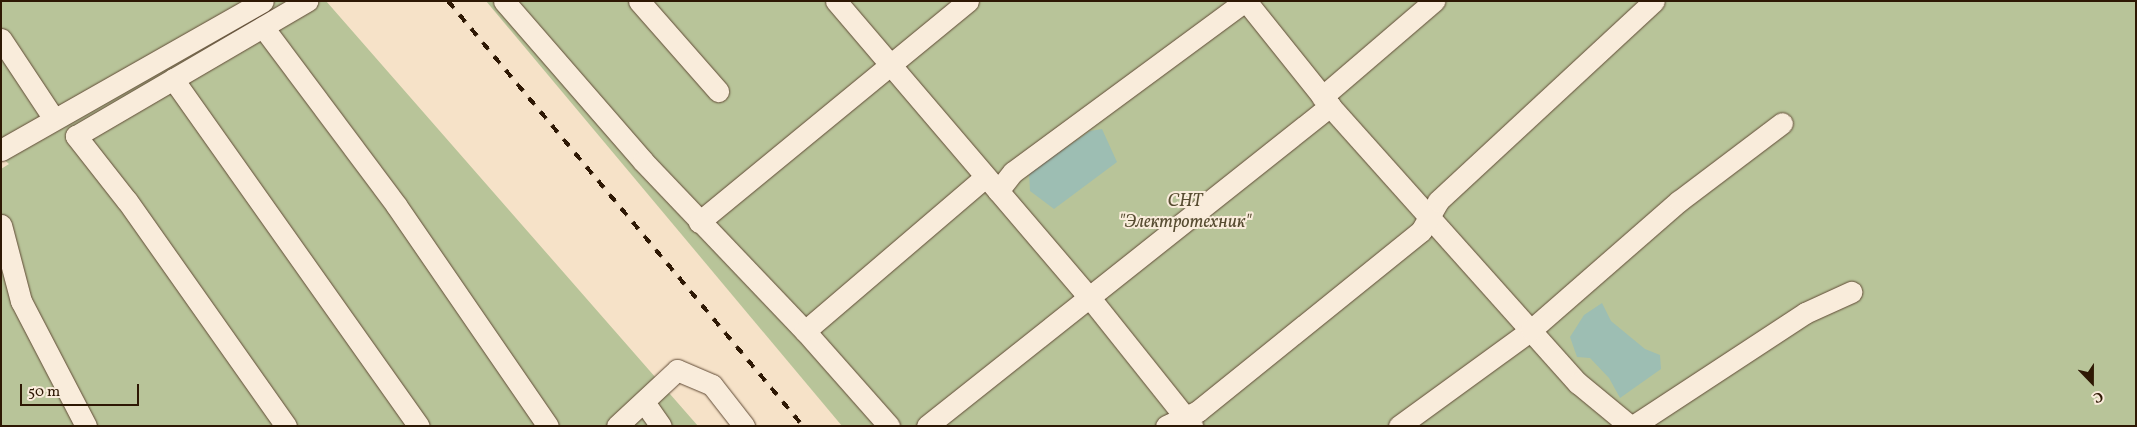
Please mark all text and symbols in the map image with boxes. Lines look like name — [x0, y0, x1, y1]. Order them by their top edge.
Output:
park label: СНТ "Электротехник" — [1119, 192, 1251, 234]
north arrow — [2067, 357, 2117, 407]
scale bar — [22, 374, 141, 406]
text: 50 m — [28, 382, 60, 403]
text: С — [2090, 386, 2106, 407]

